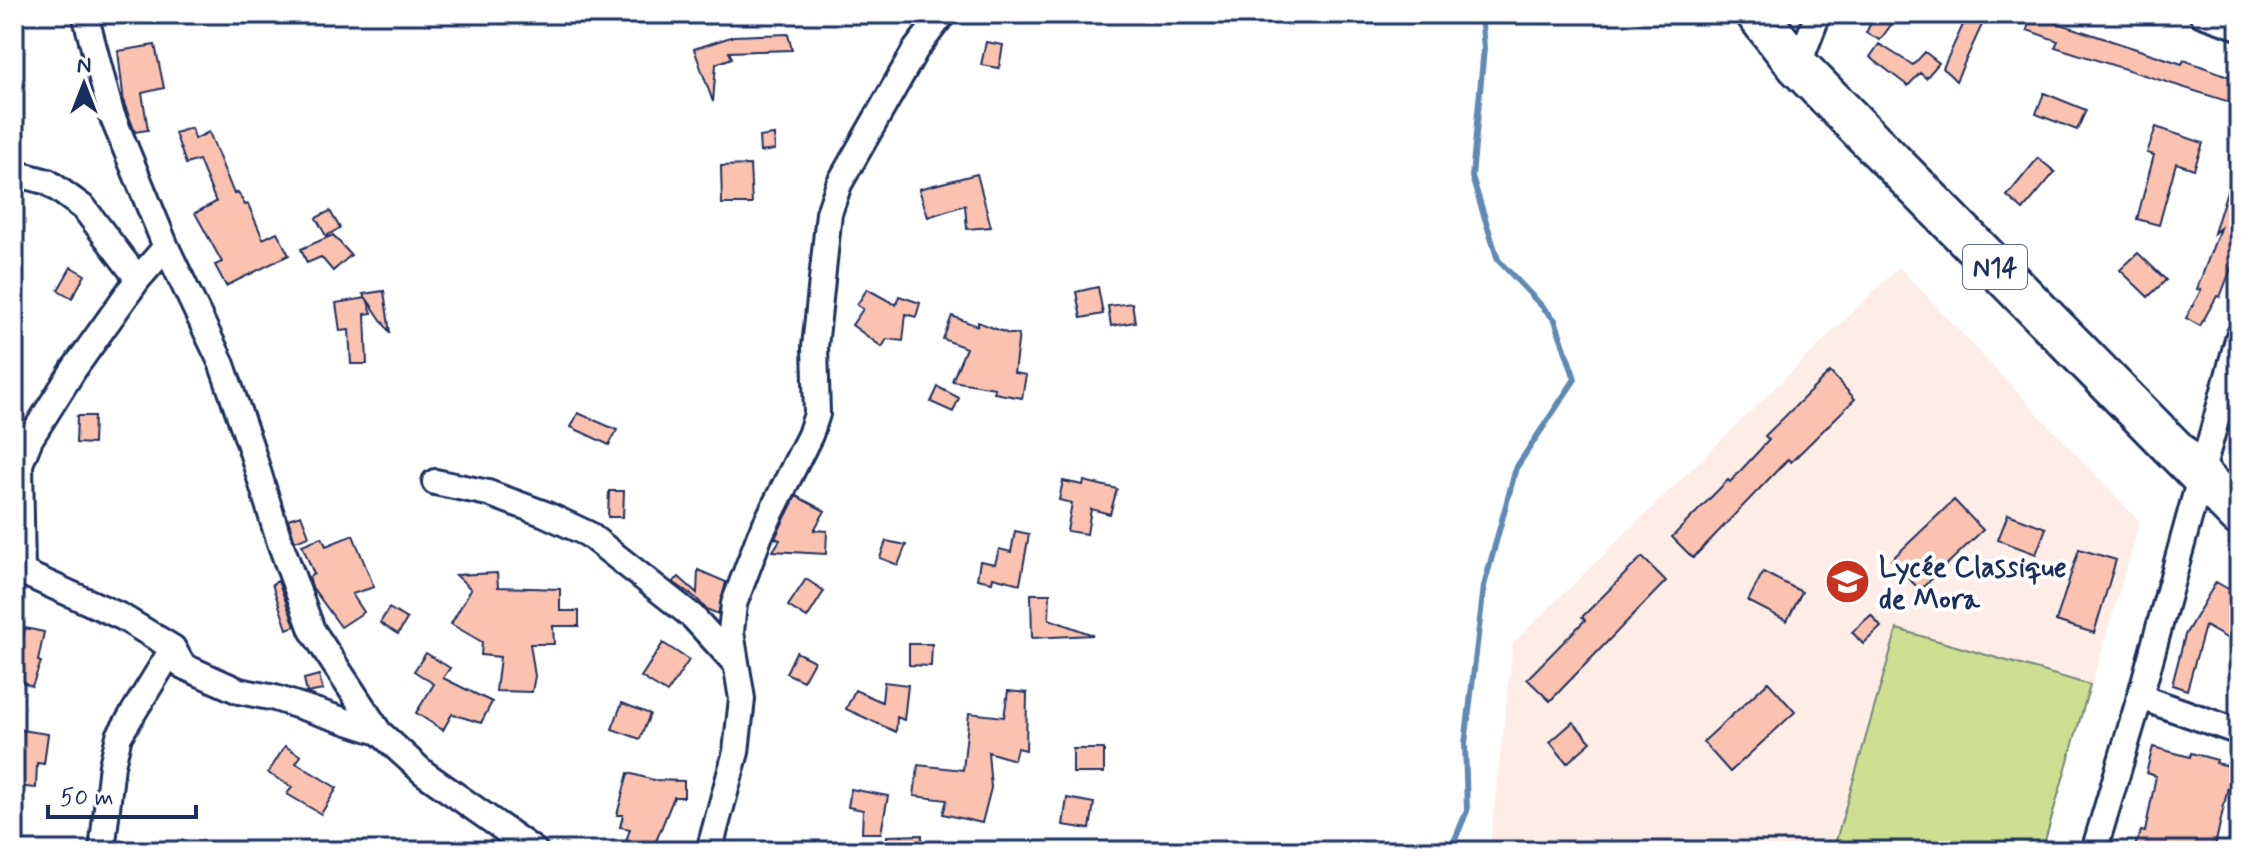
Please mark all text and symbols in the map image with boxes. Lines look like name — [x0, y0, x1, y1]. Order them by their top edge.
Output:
north arrow — [44, 44, 124, 124]
text: N — [77, 52, 91, 80]
road number: N14 — [1963, 245, 2027, 289]
place label: Lycée Classique de Mora — [1879, 550, 2067, 619]
school or university icon: Lycée Classique de Mora — [1824, 558, 1872, 606]
scale bar — [48, 769, 196, 819]
text: 50 m — [60, 783, 114, 814]

